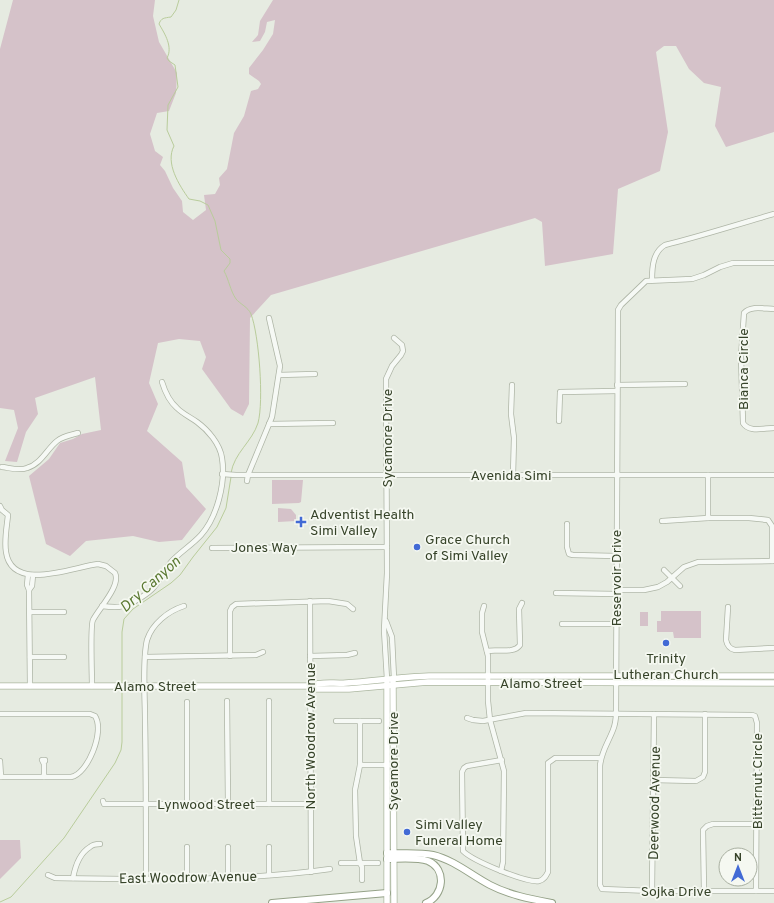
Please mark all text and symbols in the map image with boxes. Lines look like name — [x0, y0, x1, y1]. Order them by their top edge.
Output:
street label: Bianca Circle — [736, 328, 753, 410]
street label: Sycamore Drive — [380, 389, 397, 487]
street label: Avenida Simi — [471, 468, 551, 485]
place label: Adventist Health Simi Valley — [310, 507, 414, 540]
marker: Adventist Health Simi Valley — [295, 516, 307, 528]
street label: Reservoir Drive — [609, 530, 626, 626]
place label: Grace Church of Simi Valley — [425, 532, 510, 565]
street label: Jones Way — [231, 540, 297, 557]
marker: Grace Church of Simi Valley — [412, 542, 422, 552]
water label: Dry Canyon — [117, 553, 185, 617]
marker: Trinity Lutheran Church — [661, 638, 671, 648]
place label: Trinity Lutheran Church — [613, 651, 719, 684]
street label: North Woodrow Avenue — [303, 663, 320, 809]
street label: Alamo Street — [500, 676, 582, 693]
street label: Alamo Street — [114, 679, 196, 696]
street label: Sycamore Drive — [386, 712, 403, 810]
street label: Bitternut Circle — [750, 733, 767, 829]
street label: Deerwood Avenue — [646, 746, 665, 860]
street label: Lynwood Street — [157, 797, 255, 814]
place label: Simi Valley Funeral Home — [415, 817, 503, 850]
marker: Simi Valley Funeral Home — [402, 827, 412, 837]
north arrow — [718, 847, 758, 887]
text: N — [734, 851, 742, 865]
street label: East Woodrow Avenue — [119, 869, 257, 888]
street label: Sojka Drive — [641, 884, 711, 901]

